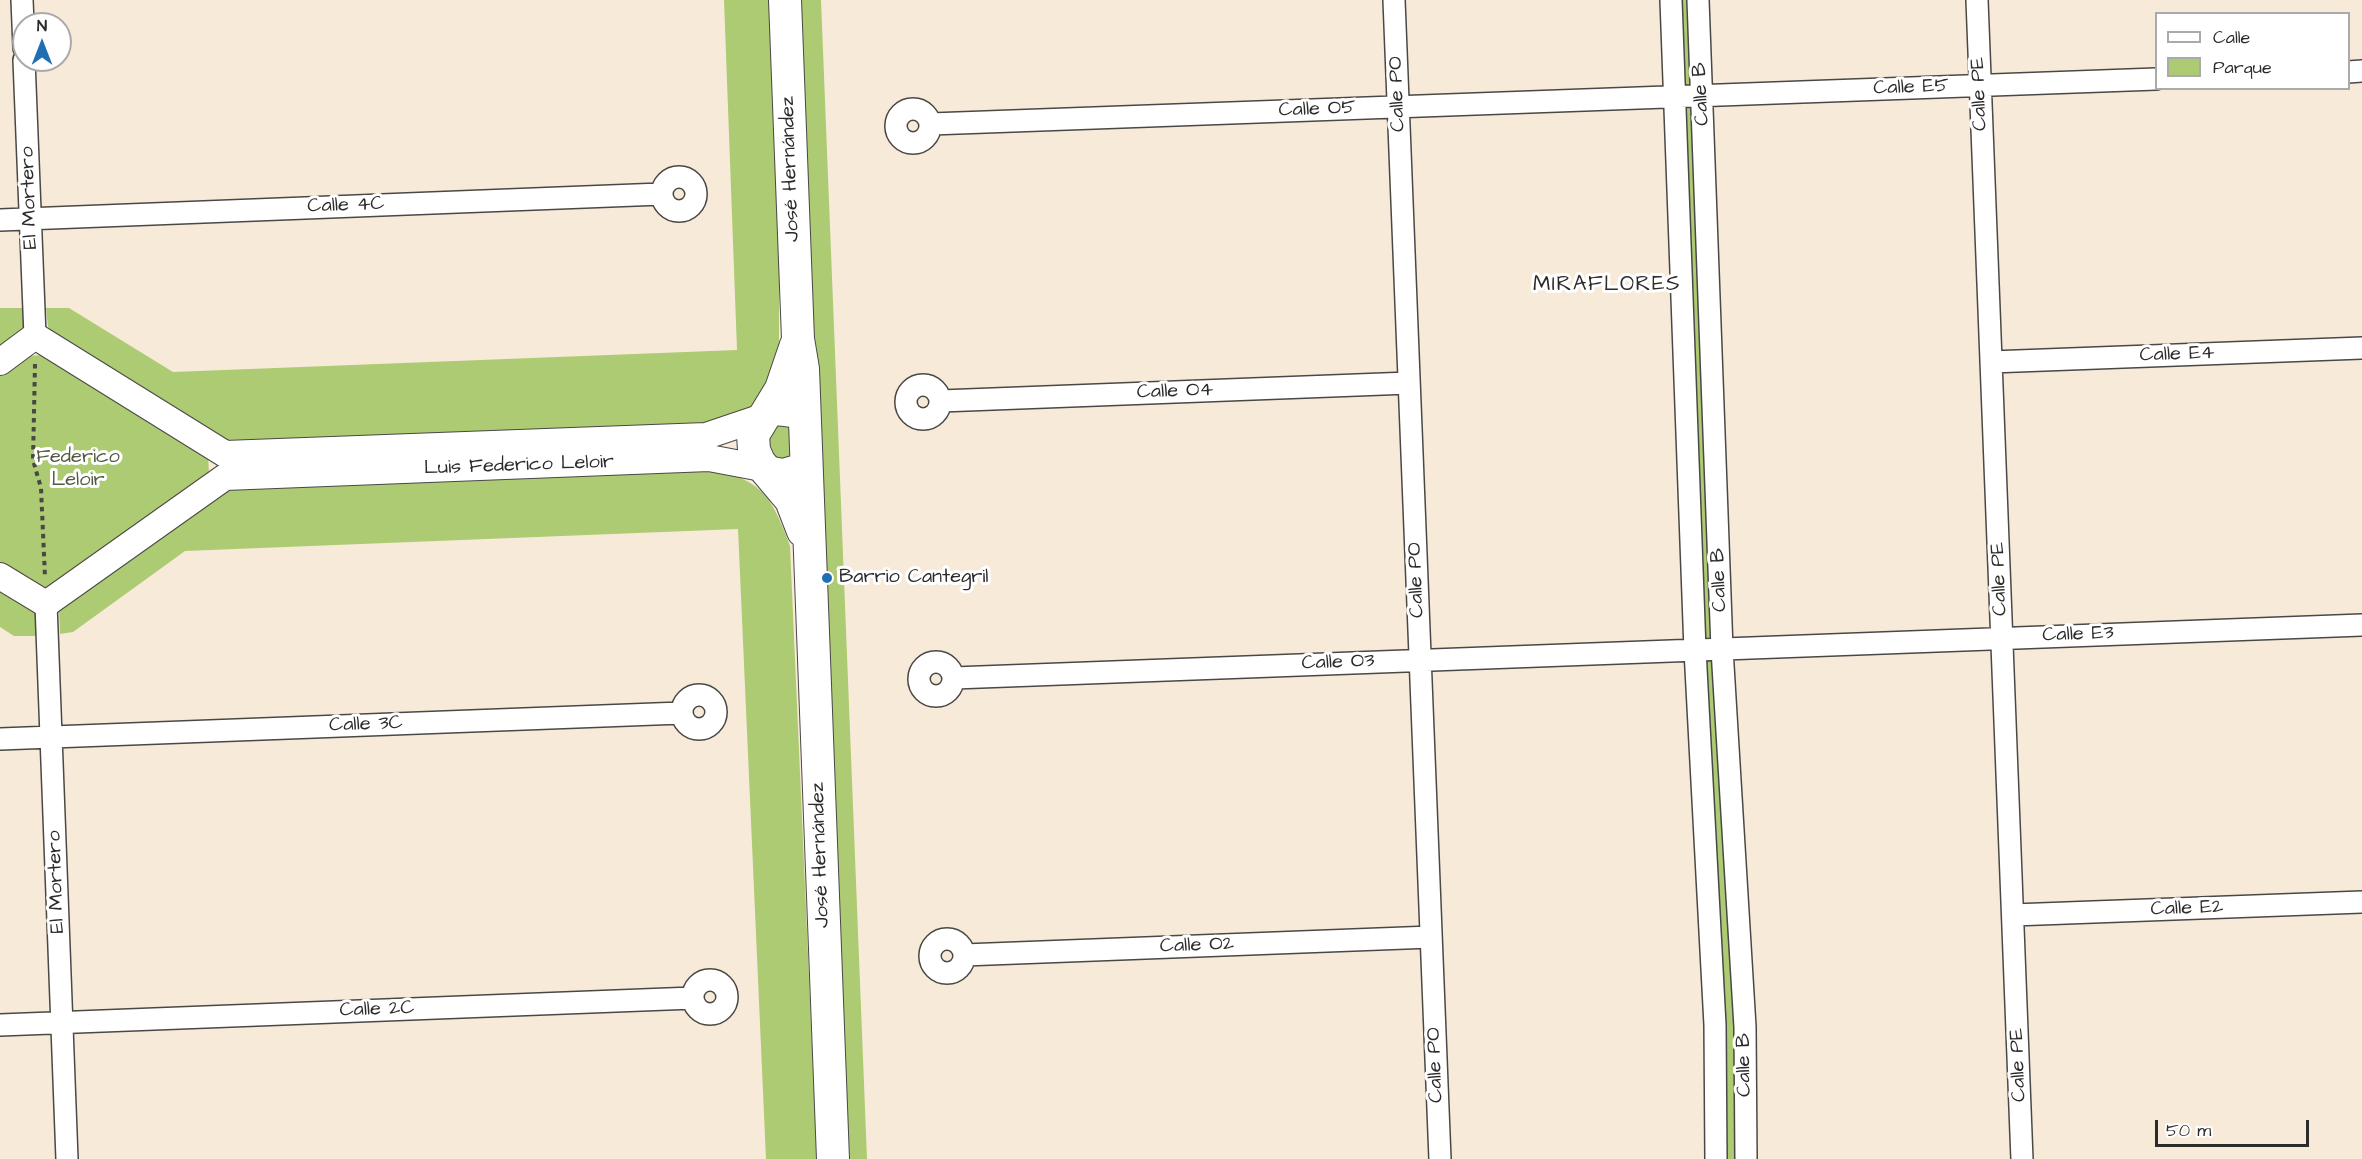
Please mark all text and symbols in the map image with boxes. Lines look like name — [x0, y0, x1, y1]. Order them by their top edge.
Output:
north arrow — [12, 12, 72, 72]
legend — [2155, 12, 2350, 90]
text: N — [37, 15, 47, 37]
text: Calle — [2213, 25, 2250, 50]
text: Parque — [2213, 55, 2272, 80]
street label: Calle PO — [1385, 56, 1411, 132]
street label: Calle PE — [1967, 57, 1993, 131]
street label: Calle B — [1688, 62, 1716, 126]
street label: Calle E5 — [1873, 75, 1949, 101]
street label: José Hernández — [776, 96, 806, 242]
street label: Calle O5 — [1278, 97, 1356, 123]
street label: El Mortero — [16, 146, 44, 250]
street label: Calle 4C — [307, 193, 385, 219]
district label: MIRAFLORES — [1533, 273, 1681, 299]
street label: Calle E4 — [2139, 342, 2215, 368]
street label: Calle O4 — [1136, 379, 1214, 405]
park label: Federico Leloir — [36, 446, 120, 493]
street label: Luis Federico Leloir — [424, 451, 614, 481]
street label: Calle PO — [1404, 542, 1430, 618]
street label: Calle PE — [1987, 542, 2013, 616]
street label: Calle B — [1707, 548, 1733, 612]
place label: Barrio Cantegril — [839, 566, 989, 590]
marker: Barrio Cantegril — [820, 571, 834, 585]
street label: Calle E3 — [2042, 622, 2114, 648]
street label: Calle O3 — [1301, 650, 1375, 676]
street label: Calle 3C — [329, 712, 403, 738]
street label: José Hernández — [806, 782, 836, 928]
street label: El Mortero — [43, 830, 71, 934]
street label: Calle E2 — [2150, 896, 2224, 922]
street label: Calle O2 — [1159, 933, 1235, 959]
street label: Calle 2C — [339, 997, 415, 1023]
street label: Calle PO — [1423, 1027, 1449, 1103]
street label: Calle PE — [2006, 1028, 2032, 1102]
street label: Calle B — [1732, 1033, 1758, 1097]
scale bar — [2158, 1108, 2312, 1146]
text: 50 m — [2166, 1118, 2211, 1143]

